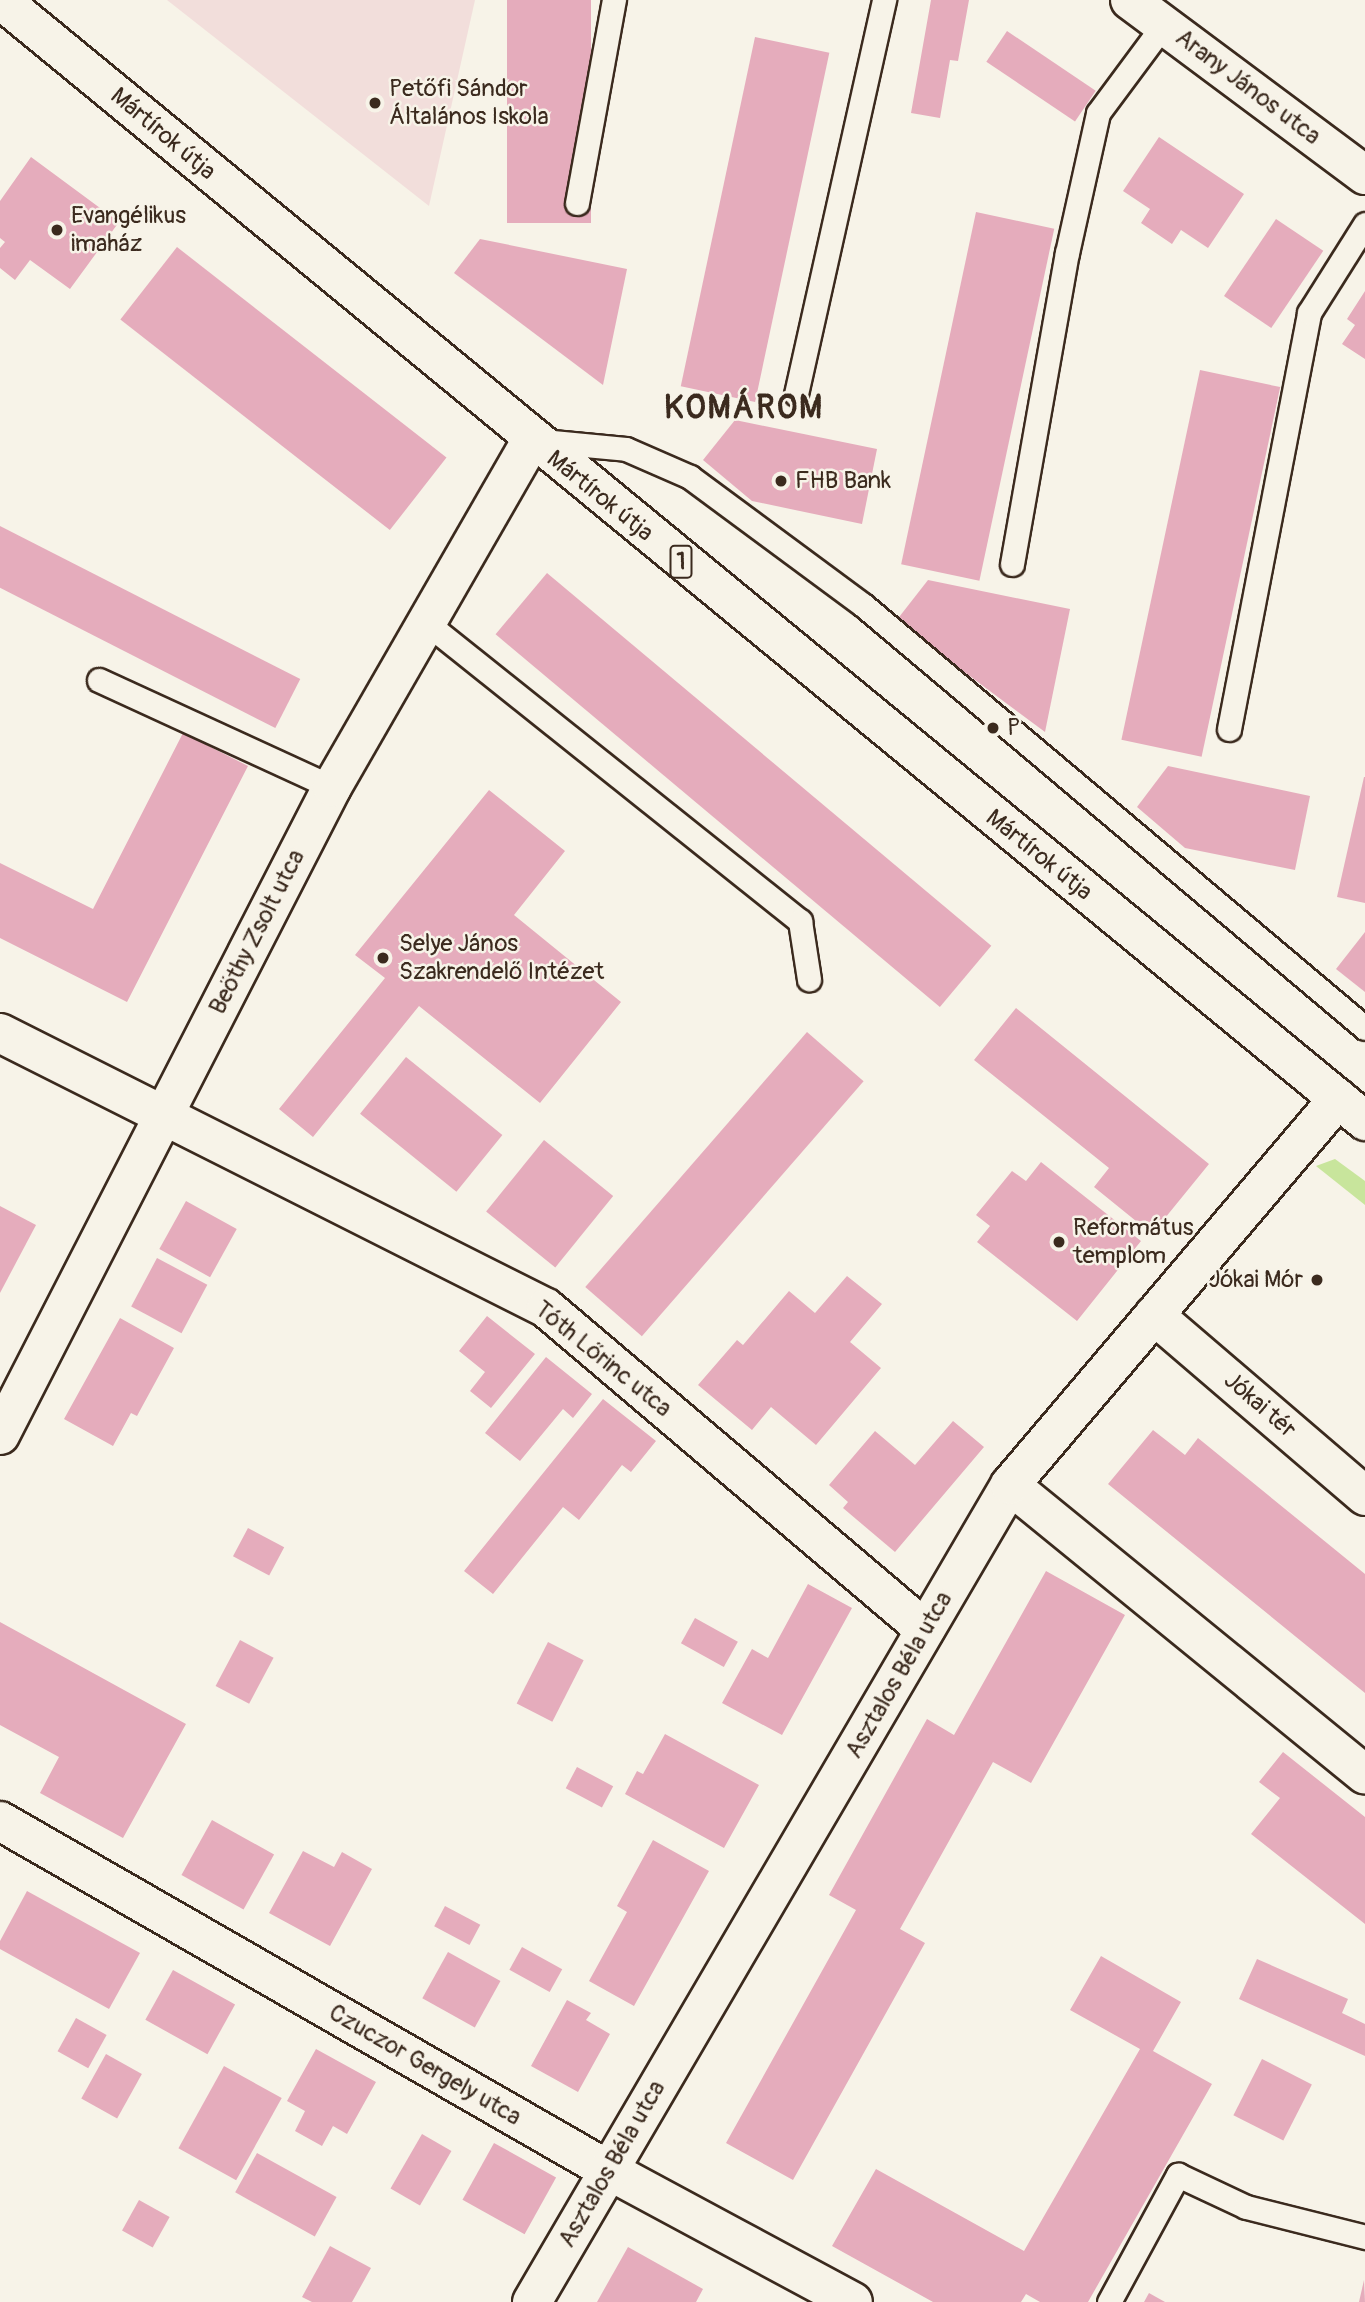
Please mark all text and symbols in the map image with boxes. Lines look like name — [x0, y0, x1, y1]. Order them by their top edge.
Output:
street label: Arany János utca — [1170, 23, 1326, 151]
place label: Petőfi Sándor Általános Iskola — [389, 75, 549, 131]
street label: Mártírok útja — [105, 82, 221, 186]
marker: Petőfi Sándor Általános Iskola — [367, 95, 383, 111]
place label: Evangélikus imaház — [71, 202, 186, 258]
marker: Evangélikus imaház — [49, 222, 65, 238]
district label: KOMÁROM — [665, 389, 823, 427]
street label: Mártírok útja — [541, 444, 659, 548]
place label: FHB Bank — [795, 467, 891, 495]
marker: FHB Bank — [773, 473, 789, 489]
road number: 1 — [669, 542, 693, 582]
place label: P — [1007, 714, 1020, 742]
marker: P — [985, 720, 1001, 736]
street label: Mártírok útja — [980, 803, 1098, 907]
street label: Beöthy Zsolt utca — [203, 845, 311, 1019]
place label: Selye János Szakrendelő Intézet — [399, 930, 604, 986]
marker: Selye János Szakrendelő Intézet — [373, 948, 393, 968]
place label: Református templom — [1073, 1214, 1193, 1270]
marker: Református templom — [1051, 1234, 1067, 1250]
place label: Jókai Mór — [1209, 1266, 1303, 1294]
marker: Jókai Mór — [1309, 1272, 1325, 1288]
street label: Tóth Lőrinc utca — [529, 1295, 677, 1423]
street label: Jókai tér — [1218, 1366, 1302, 1444]
street label: Asztalos Béla utca — [840, 1587, 958, 1763]
street label: Czuczor Gergely utca — [324, 1998, 526, 2132]
street label: Asztalos Béla utca — [553, 2076, 671, 2252]

